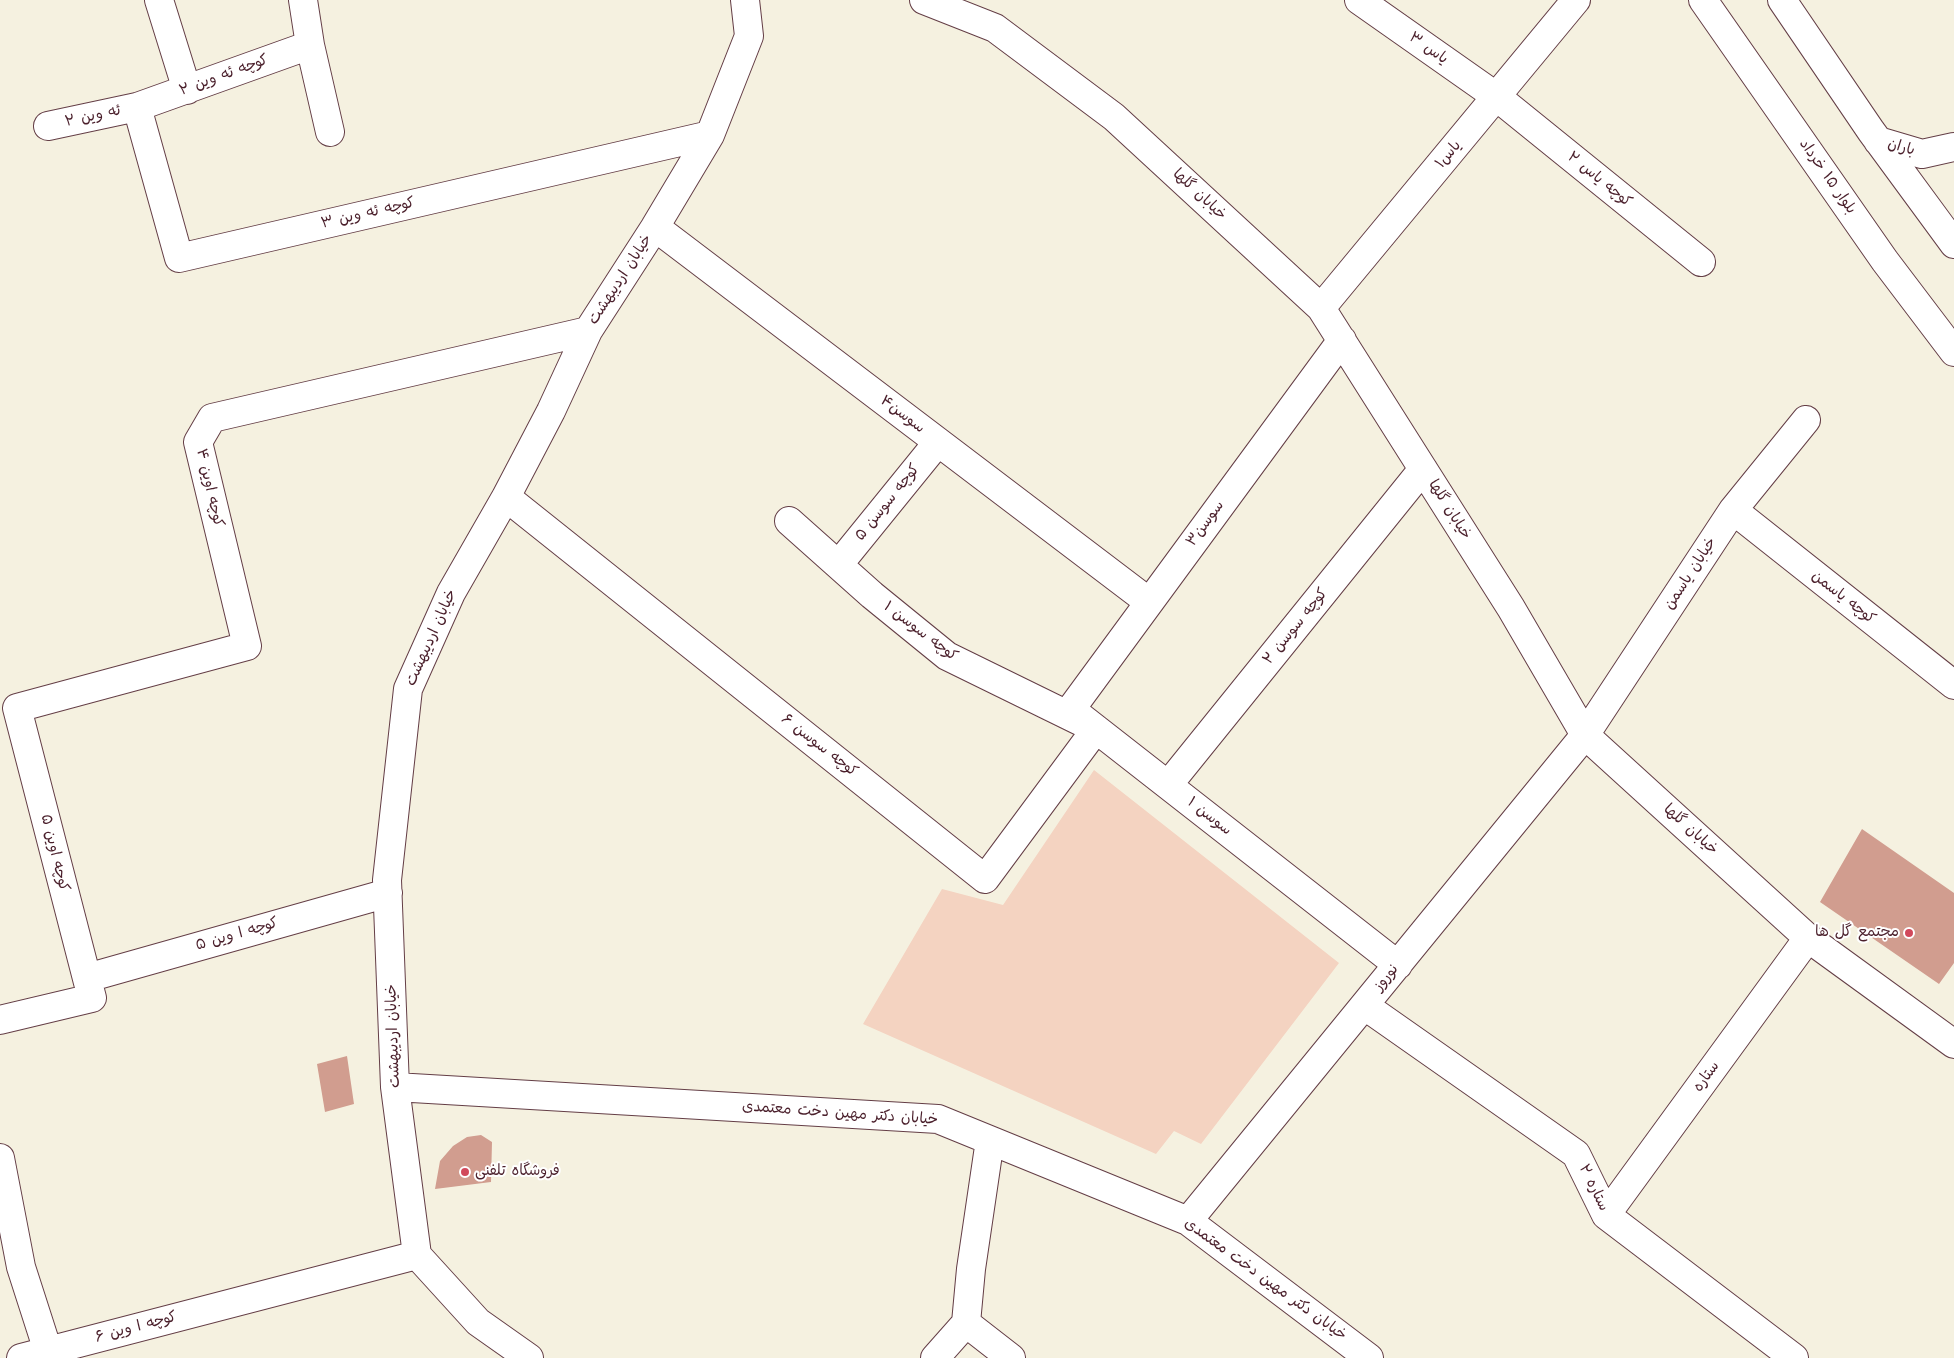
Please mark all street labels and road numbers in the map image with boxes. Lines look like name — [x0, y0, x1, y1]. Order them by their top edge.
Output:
street label: یاس ۳ — [1405, 29, 1451, 69]
street label: کوچه ئه وین ۲ — [177, 52, 271, 100]
street label: ئه وین ۲ — [63, 102, 123, 132]
street label: بلوار ۱۵ خرداد — [1795, 136, 1859, 218]
street label: باران — [1885, 136, 1917, 160]
street label: یاس۱ — [1432, 137, 1466, 173]
street label: کوچه یاس ۲ — [1563, 148, 1635, 212]
street label: خیابان گلها — [1168, 166, 1230, 224]
street label: کوچه ئه وین ۳ — [319, 194, 417, 234]
street label: خیابان اردیبهشت — [585, 232, 657, 328]
street label: سوسن۴ — [876, 392, 928, 438]
street label: کوچه اوین ۴ — [191, 447, 227, 529]
street label: کوچه سوسن ۵ — [852, 461, 924, 545]
street label: خیابان گلها — [1424, 477, 1474, 543]
street label: سوسن۳ — [1183, 497, 1229, 551]
street label: خیابان یاسمن — [1661, 534, 1721, 614]
street label: کوچه یاسمن — [1808, 568, 1878, 628]
street label: کوچه سوسن ۲ — [1260, 585, 1332, 669]
street label: خیابان اردیبهشت — [403, 587, 461, 689]
street label: کوچه سوسن ۱ — [879, 598, 961, 666]
street label: کوچه سوسن ۶ — [777, 711, 861, 781]
street label: سوسن ۱ — [1183, 794, 1235, 840]
street label: خیابان گلها — [1659, 801, 1721, 859]
street label: کوچه اوین ۵ — [36, 813, 72, 893]
street label: کوچه ا وین ۵ — [194, 915, 280, 955]
street label: نوروز — [1370, 961, 1404, 995]
street label: خیابان اردیبهشت — [383, 984, 405, 1088]
street label: ستاره — [1690, 1058, 1724, 1096]
street label: خیابان دکتر مهین دخت معتمدی — [741, 1098, 939, 1130]
street label: ستاره ۲ — [1574, 1162, 1612, 1214]
street label: خیابان دکتر مهین دخت معتمدی — [1180, 1215, 1350, 1345]
street label: کوچه ا وین ۶ — [93, 1308, 179, 1348]

